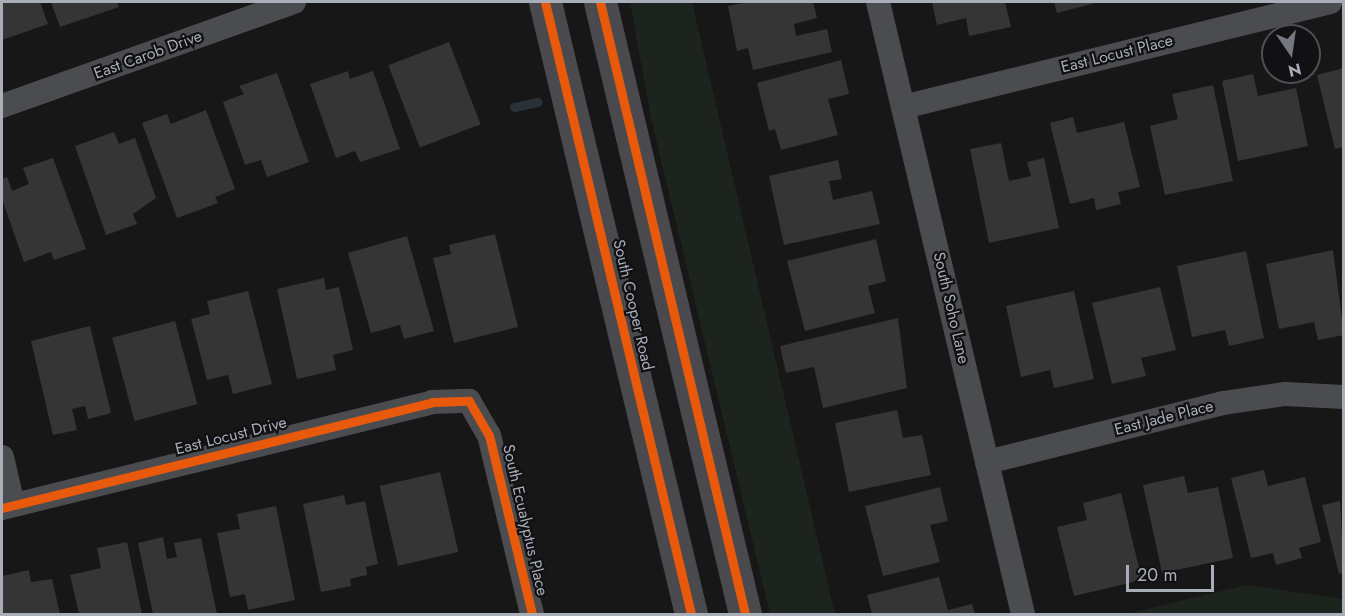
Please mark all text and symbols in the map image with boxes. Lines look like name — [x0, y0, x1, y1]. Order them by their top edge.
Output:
north arrow — [1261, 24, 1321, 84]
street label: East Carob Drive — [91, 27, 205, 83]
street label: East Locust Place — [1059, 31, 1175, 77]
text: N — [1286, 57, 1303, 83]
street label: South Cooper Road — [609, 238, 657, 372]
street label: South Soho Lane — [929, 250, 973, 366]
street label: East Jade Place — [1113, 396, 1215, 440]
street label: East Locust Drive — [173, 413, 289, 459]
street label: South Ecualyptus Place — [498, 442, 552, 598]
scale bar — [1129, 553, 1218, 591]
text: 20 m — [1137, 562, 1177, 588]

